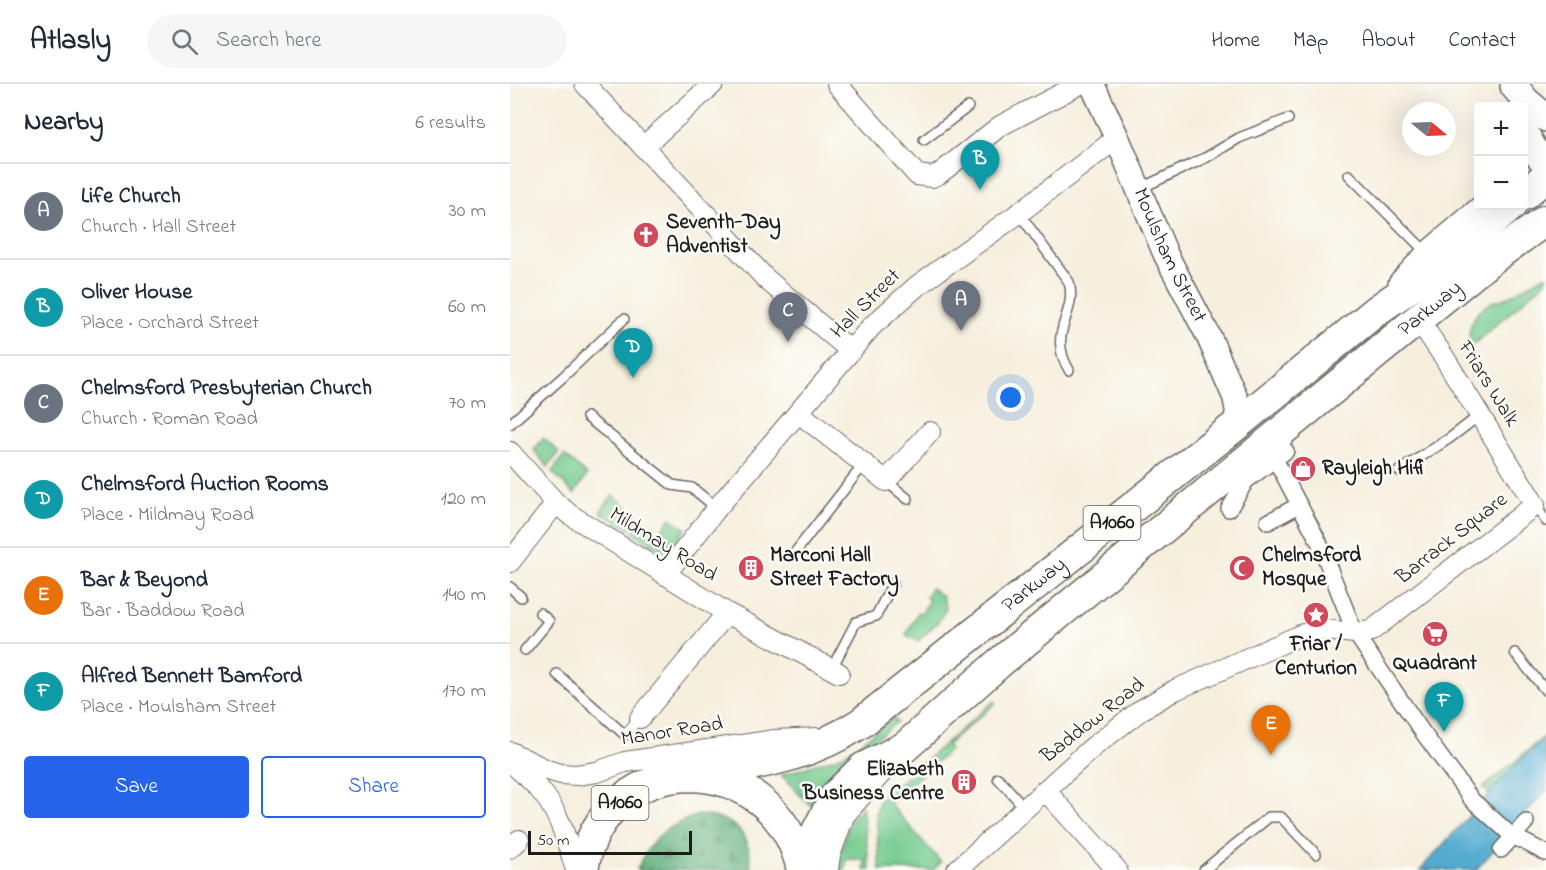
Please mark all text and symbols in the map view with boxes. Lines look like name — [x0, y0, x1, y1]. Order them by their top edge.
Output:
search box — [147, 14, 567, 68]
text: Atlasly — [30, 21, 111, 62]
icon: search — [168, 25, 201, 58]
text: Search here — [216, 25, 321, 57]
text: Home — [1211, 26, 1260, 56]
text: Map — [1293, 26, 1328, 56]
text: About — [1361, 26, 1415, 56]
text: Contact — [1448, 26, 1516, 56]
north arrow — [1402, 102, 1456, 156]
map controls — [1474, 102, 1528, 210]
button: + — [1474, 102, 1528, 156]
text: Nearby — [24, 104, 103, 142]
text: 6 results — [415, 109, 486, 138]
pin: B — [960, 141, 1000, 190]
button: − — [1474, 156, 1528, 210]
text: Life Church — [81, 181, 181, 213]
street label: Moulsham Street — [1125, 184, 1214, 328]
text: A — [37, 197, 50, 226]
text: 30 m — [449, 197, 486, 226]
place label: Seventh-Day Adventist — [666, 208, 781, 262]
text: Church · Hall Street — [81, 213, 236, 242]
church icon: Seventh-Day Adventist — [631, 220, 661, 250]
street label: Hall Street — [824, 262, 908, 346]
street label: Parkway — [1392, 274, 1470, 344]
text: Oliver House — [81, 277, 192, 309]
pin: A — [942, 282, 980, 331]
pin: C — [768, 292, 808, 342]
text: B — [37, 293, 50, 322]
text: 60 m — [448, 293, 486, 322]
text: Place · Orchard Street — [81, 309, 259, 338]
pin: D — [614, 328, 652, 378]
street label: Friars Walk — [1449, 334, 1527, 433]
text: Chelmsford Presbyterian Church — [81, 373, 372, 405]
your location — [996, 383, 1025, 412]
text: C — [38, 389, 49, 418]
text: 70 m — [449, 389, 486, 418]
text: Church · Roman Road — [81, 405, 258, 434]
shop icon: Rayleigh Hifi — [1288, 454, 1318, 484]
place label: Rayleigh Hifi — [1322, 454, 1427, 486]
text: Chelmsford Auction Rooms — [81, 469, 329, 501]
text: D — [36, 485, 51, 514]
text: 120 m — [441, 485, 486, 514]
street label: Barrack Square — [1389, 485, 1515, 593]
street label: Mildmay Road — [602, 500, 723, 592]
text: Place · Mildmay Road — [81, 501, 254, 530]
road number: A1060 — [1084, 506, 1140, 540]
place label: Marconi Hall Street Factory — [770, 541, 899, 597]
place label: Chelmsford Mosque — [1262, 541, 1361, 595]
street label: Parkway — [996, 550, 1074, 620]
building icon: Marconi Hall Street Factory — [736, 553, 766, 583]
mosque icon: Chelmsford Mosque — [1227, 553, 1257, 583]
text: Bar & Beyond — [81, 565, 208, 597]
text: E — [37, 581, 50, 610]
text: 140 m — [442, 581, 486, 610]
text: Bar · Baddow Road — [81, 597, 244, 626]
place icon: Friar / Centurion — [1301, 600, 1331, 630]
supermarket icon: Quadrant — [1420, 619, 1450, 649]
place label: Friar / Centurion — [1275, 630, 1357, 684]
place label: Quadrant — [1393, 649, 1478, 679]
text: Alfred Bennett Bamford — [81, 661, 302, 693]
street label: Baddow Road — [1034, 671, 1152, 772]
text: F — [37, 677, 50, 706]
text: 170 m — [442, 677, 486, 706]
pin: F — [1424, 682, 1464, 732]
text: Place · Moulsham Street — [81, 693, 276, 722]
pin: E — [1252, 706, 1290, 755]
street label: Manor Road — [619, 709, 725, 755]
place label: Elizabeth Business Centre — [802, 755, 945, 809]
button: Save — [24, 756, 249, 818]
button: Share — [261, 756, 486, 818]
building icon: Elizabeth Business Centre — [949, 767, 979, 797]
road number: A1060 — [592, 786, 648, 820]
scale bar — [528, 828, 692, 856]
text: 50 m — [537, 829, 569, 853]

